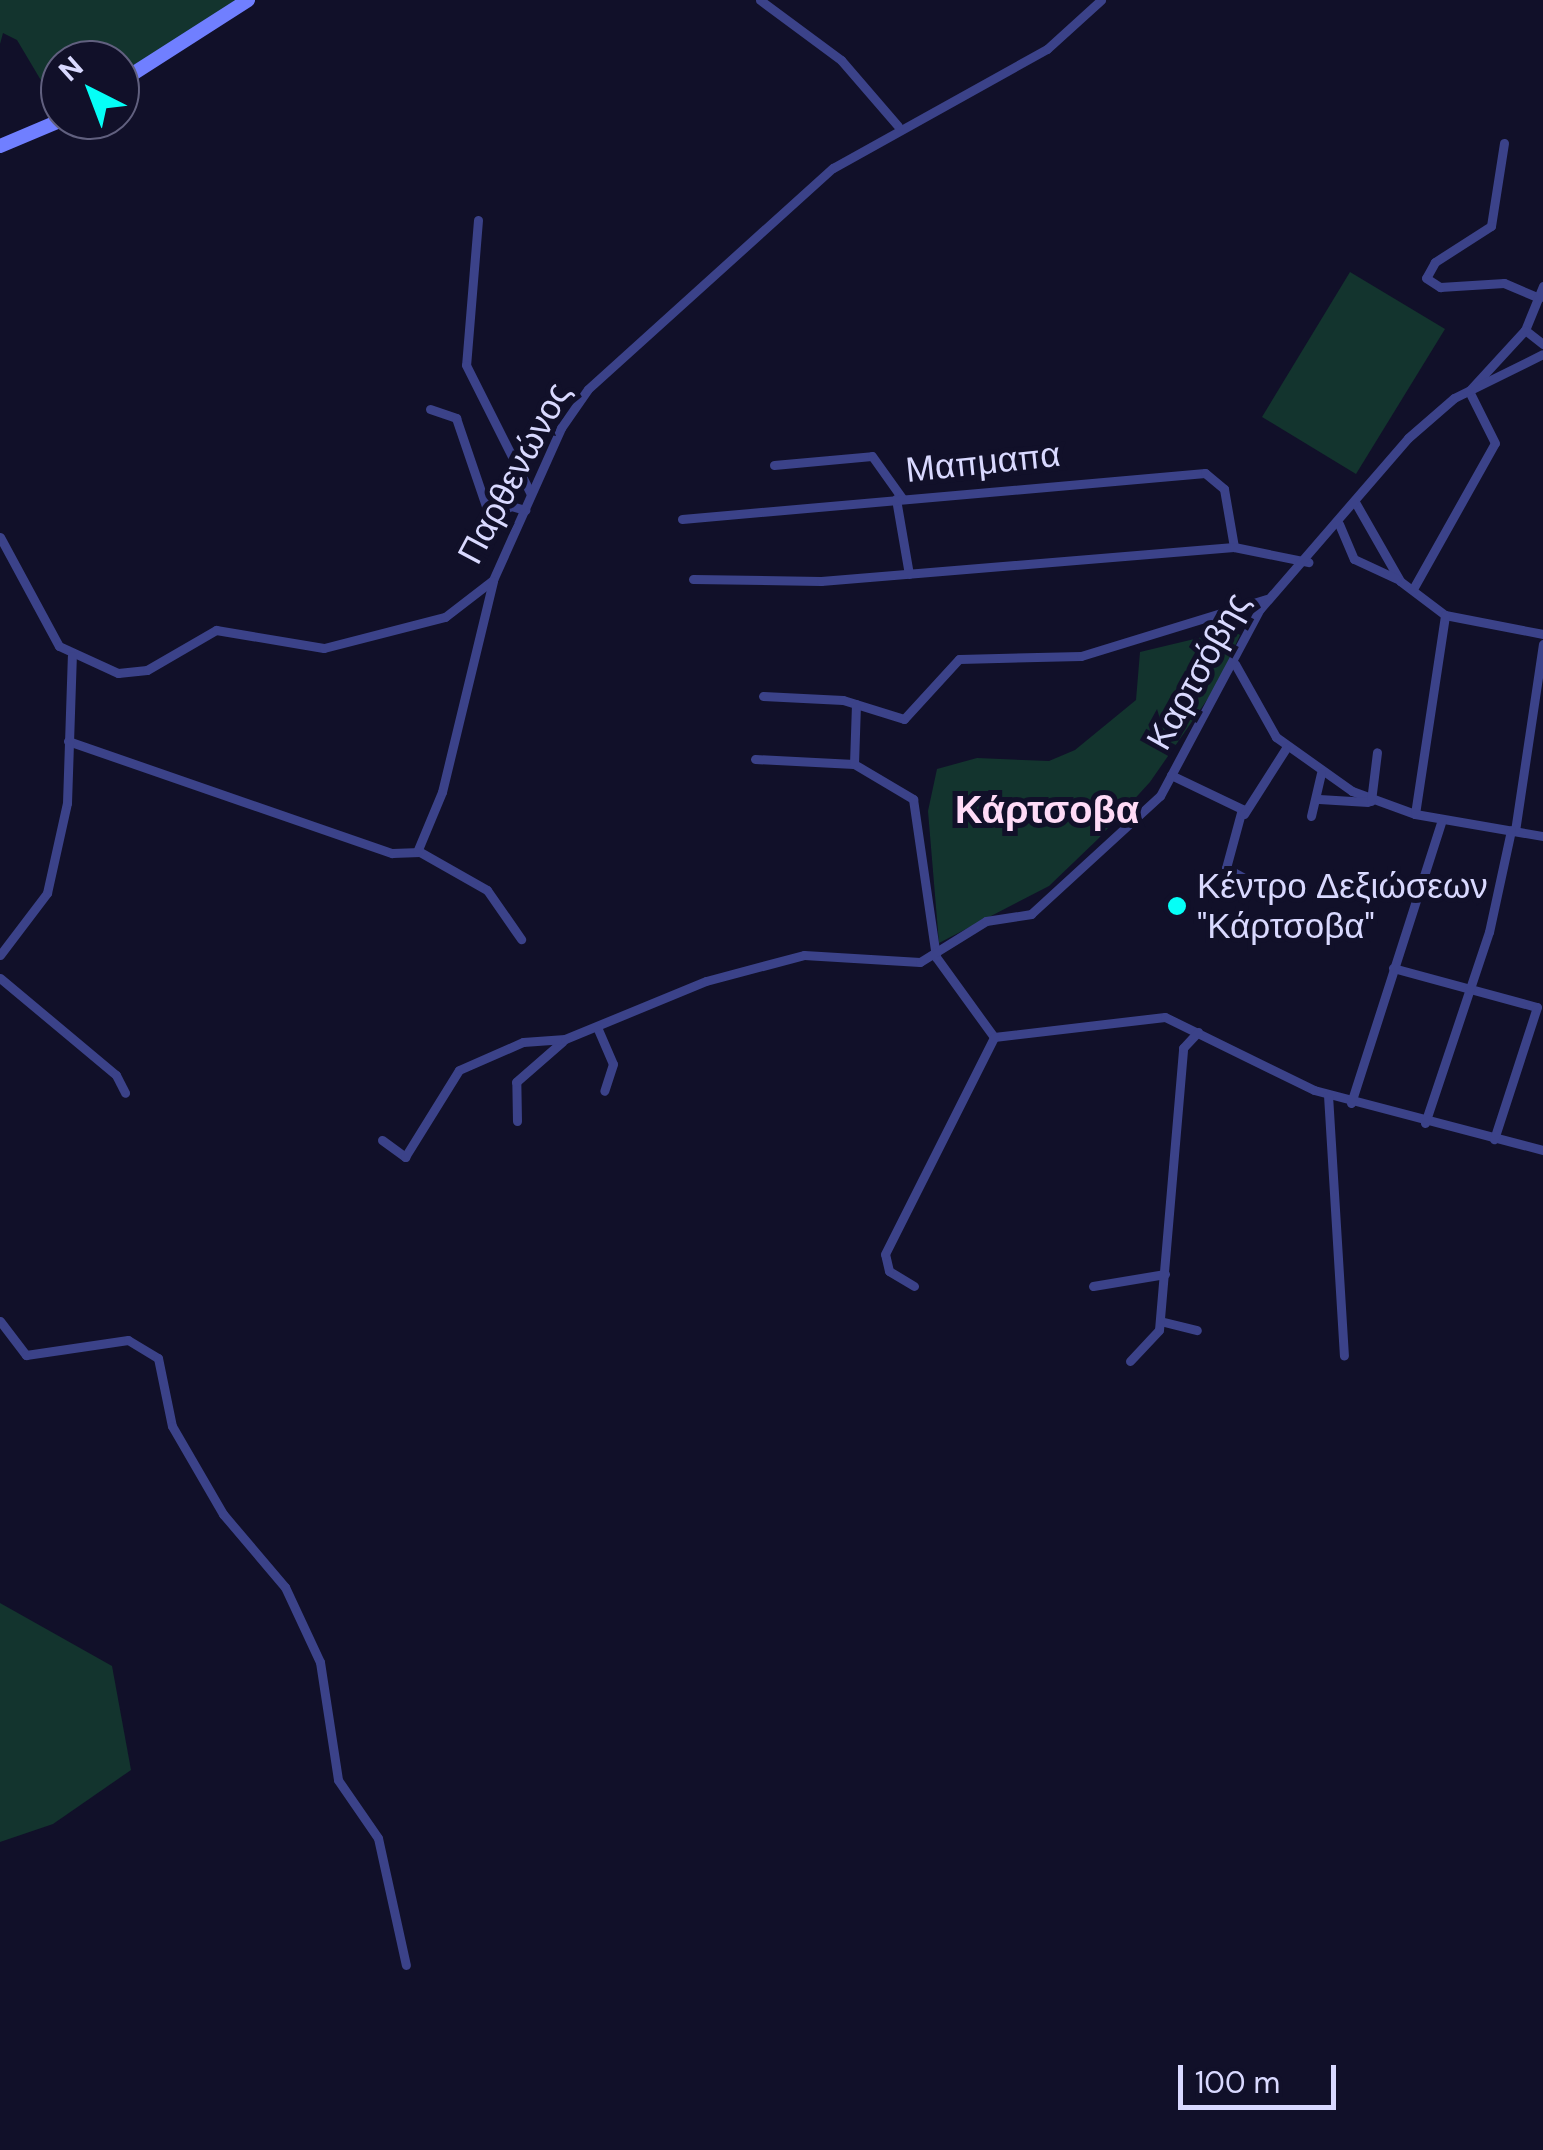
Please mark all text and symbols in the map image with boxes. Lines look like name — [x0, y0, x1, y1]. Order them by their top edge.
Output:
north arrow — [40, 40, 140, 140]
text: N — [51, 48, 91, 89]
street label: Παρθενώνος — [449, 375, 579, 571]
street label: Μαπμαπα — [904, 433, 1062, 491]
street label: Καρτσόβης — [1138, 585, 1258, 757]
district label: Κάρτσοβα — [955, 788, 1139, 834]
place label: Κέντρο Δεξιώσεων "Κάρτσοβα" — [1197, 865, 1488, 947]
marker: Κέντρο Δεξιώσεων "Κάρτσοβα" — [1166, 895, 1188, 917]
scale bar — [1183, 2045, 1340, 2107]
text: 100 m — [1195, 2063, 1280, 2102]

